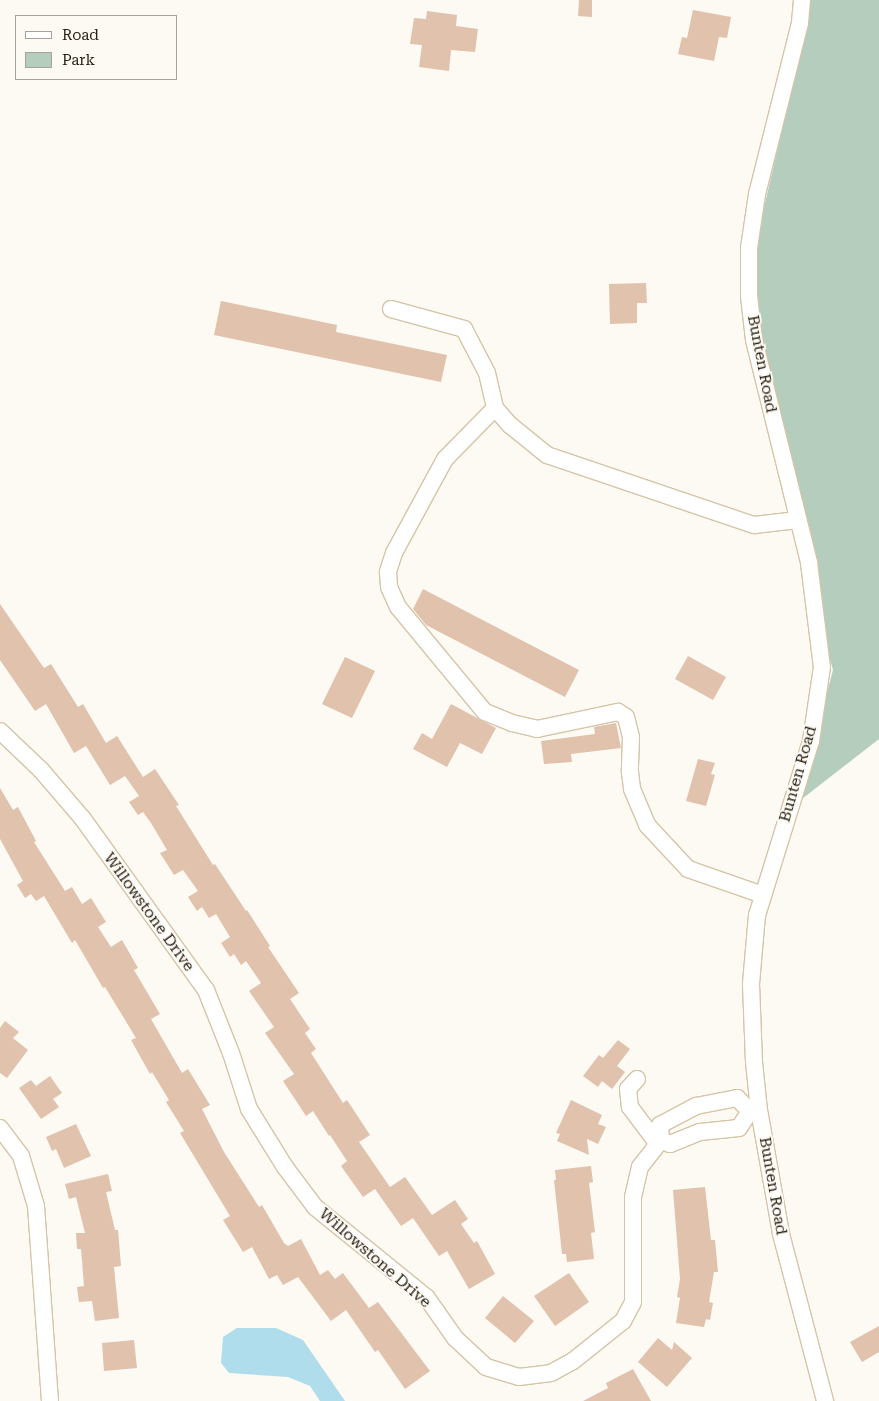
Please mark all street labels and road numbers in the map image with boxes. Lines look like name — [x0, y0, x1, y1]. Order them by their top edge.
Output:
street label: Bunten Road — [743, 314, 781, 414]
street label: Bunten Road — [775, 724, 821, 824]
street label: Willowstone Drive — [99, 849, 199, 975]
street label: Bunten Road — [755, 1136, 791, 1236]
street label: Willowstone Drive — [315, 1204, 435, 1312]

